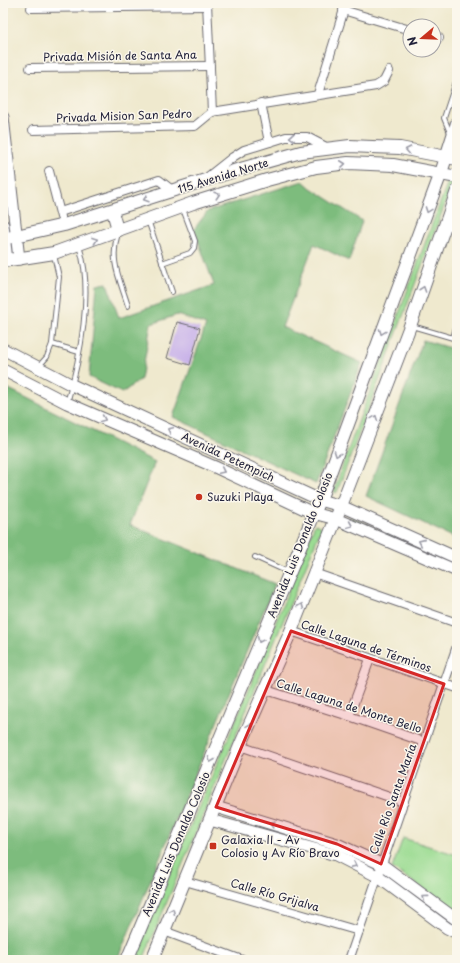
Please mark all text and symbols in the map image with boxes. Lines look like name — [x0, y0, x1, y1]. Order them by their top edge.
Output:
north arrow — [402, 18, 442, 58]
text: N — [403, 34, 422, 48]
street label: Privada Misión de Santa Ana — [43, 46, 197, 65]
street label: Privada Mision San Pedro — [56, 105, 192, 126]
one-way arrow — [289, 133, 295, 141]
one-way arrow — [405, 146, 411, 154]
street label: 115 Avenida Norte — [175, 154, 271, 197]
one-way arrow — [340, 160, 346, 169]
one-way arrow — [214, 192, 221, 200]
one-way arrow — [143, 194, 150, 203]
one-way arrow — [424, 206, 432, 213]
one-way arrow — [92, 236, 99, 244]
one-way arrow — [418, 286, 426, 293]
one-way arrow — [379, 328, 387, 335]
one-way arrow — [99, 414, 106, 422]
one-way arrow — [370, 414, 378, 421]
one-way arrow — [167, 427, 175, 435]
street label: Avenida Petempich — [179, 427, 278, 486]
one-way arrow — [333, 450, 342, 457]
one-way arrow — [218, 466, 225, 474]
street label: Avenida Luis Donaldo Colosio — [262, 469, 337, 620]
place label: Suzuki Playa — [207, 488, 274, 505]
marker: Suzuki Playa — [194, 492, 204, 502]
one-way arrow — [347, 521, 354, 529]
one-way arrow — [418, 539, 426, 547]
one-way arrow — [296, 603, 304, 610]
street label: Calle Laguna de Términos — [299, 615, 434, 676]
one-way arrow — [257, 636, 265, 643]
street label: Calle Laguna de Monte Bello — [274, 674, 424, 737]
one-way arrow — [245, 723, 253, 730]
street label: Calle Río Santa María — [365, 741, 421, 857]
one-way arrow — [207, 756, 215, 763]
street label: Avenida Luis Donaldo Colosio — [137, 769, 214, 919]
one-way arrow — [269, 820, 276, 829]
place label: Galaxia II - Av Colosio y Av Río Bravo — [221, 831, 340, 861]
marker: Galaxia II - Av Colosio y Av Río Bravo — [208, 841, 218, 851]
one-way arrow — [350, 860, 358, 868]
street label: Calle Río Grijalva — [229, 874, 322, 915]
one-way arrow — [423, 895, 430, 902]
one-way arrow — [167, 908, 175, 916]

